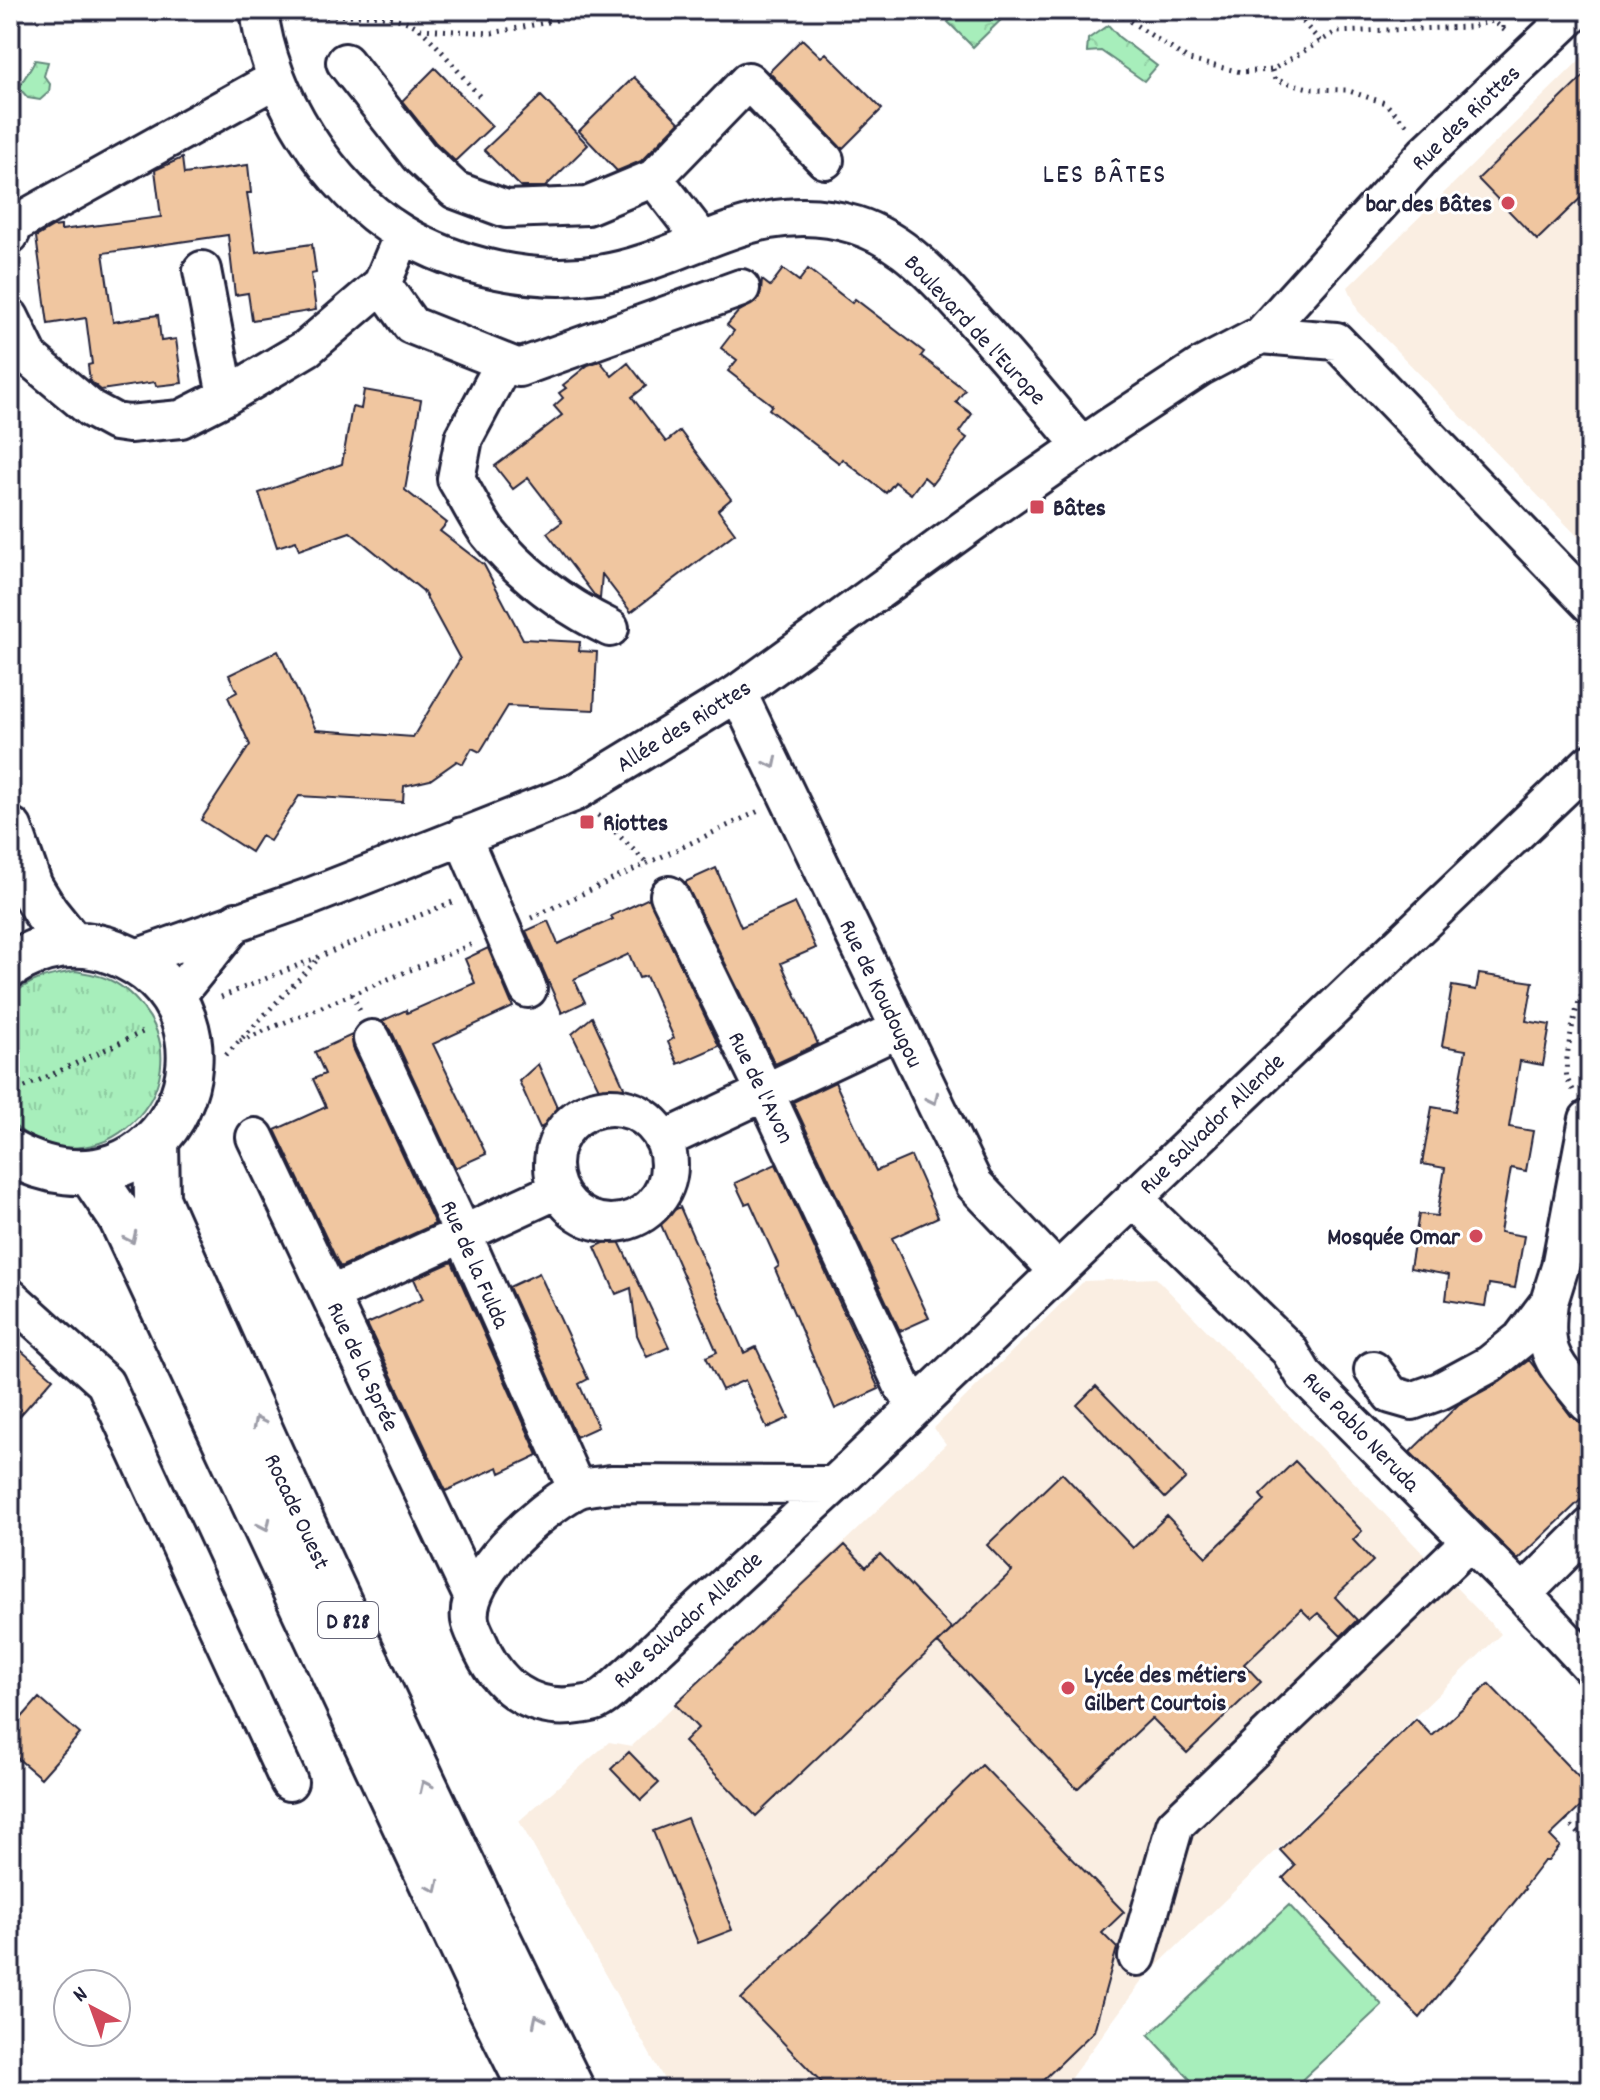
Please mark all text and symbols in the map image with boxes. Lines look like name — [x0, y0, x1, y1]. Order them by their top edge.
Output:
street label: Rue des Riottes — [1405, 58, 1529, 180]
district label: LES BÂTES — [1043, 157, 1167, 197]
place label: bar des Bâtes — [1366, 189, 1492, 223]
marker: bar des Bâtes — [1499, 194, 1517, 212]
street label: Boulevard de l'Europe — [895, 248, 1053, 414]
place label: Bâtes — [1053, 493, 1106, 527]
marker: Bâtes — [1028, 498, 1046, 516]
street label: Allée des Riottes — [611, 672, 759, 783]
one-way arrow — [762, 755, 778, 770]
place label: Riottes — [603, 808, 668, 842]
marker: Riottes — [578, 813, 596, 831]
street label: Rue de Koudougou — [829, 914, 930, 1074]
street label: Rue de l'Avon — [718, 1027, 801, 1150]
street label: Rue Salvador Allende — [1132, 1047, 1294, 1204]
one-way arrow — [923, 1090, 939, 1105]
street label: Rue de la Fulda — [430, 1196, 517, 1335]
place label: Mosquée Omar — [1327, 1222, 1461, 1256]
marker: Mosquée Omar — [1467, 1227, 1485, 1245]
one-way arrow — [121, 1230, 137, 1245]
street label: Rue de la Sprée — [316, 1297, 406, 1438]
street label: Rue Pablo Neruda — [1293, 1365, 1427, 1502]
one-way arrow — [252, 1416, 268, 1431]
street label: Rocade Ouest — [254, 1449, 337, 1576]
one-way arrow — [255, 1516, 271, 1531]
street label: Rue Salvador Allende — [607, 1545, 771, 1698]
road number: D 828 — [318, 1602, 378, 1638]
place label: Lycée des métiers Gilbert Courtois — [1084, 1660, 1247, 1722]
marker: Lycée des métiers Gilbert Courtois — [1059, 1679, 1077, 1697]
one-way arrow — [419, 1779, 435, 1794]
one-way arrow — [424, 1879, 440, 1893]
north arrow — [52, 1968, 132, 2048]
text: N — [67, 1980, 96, 2011]
one-way arrow — [532, 2014, 547, 2029]

